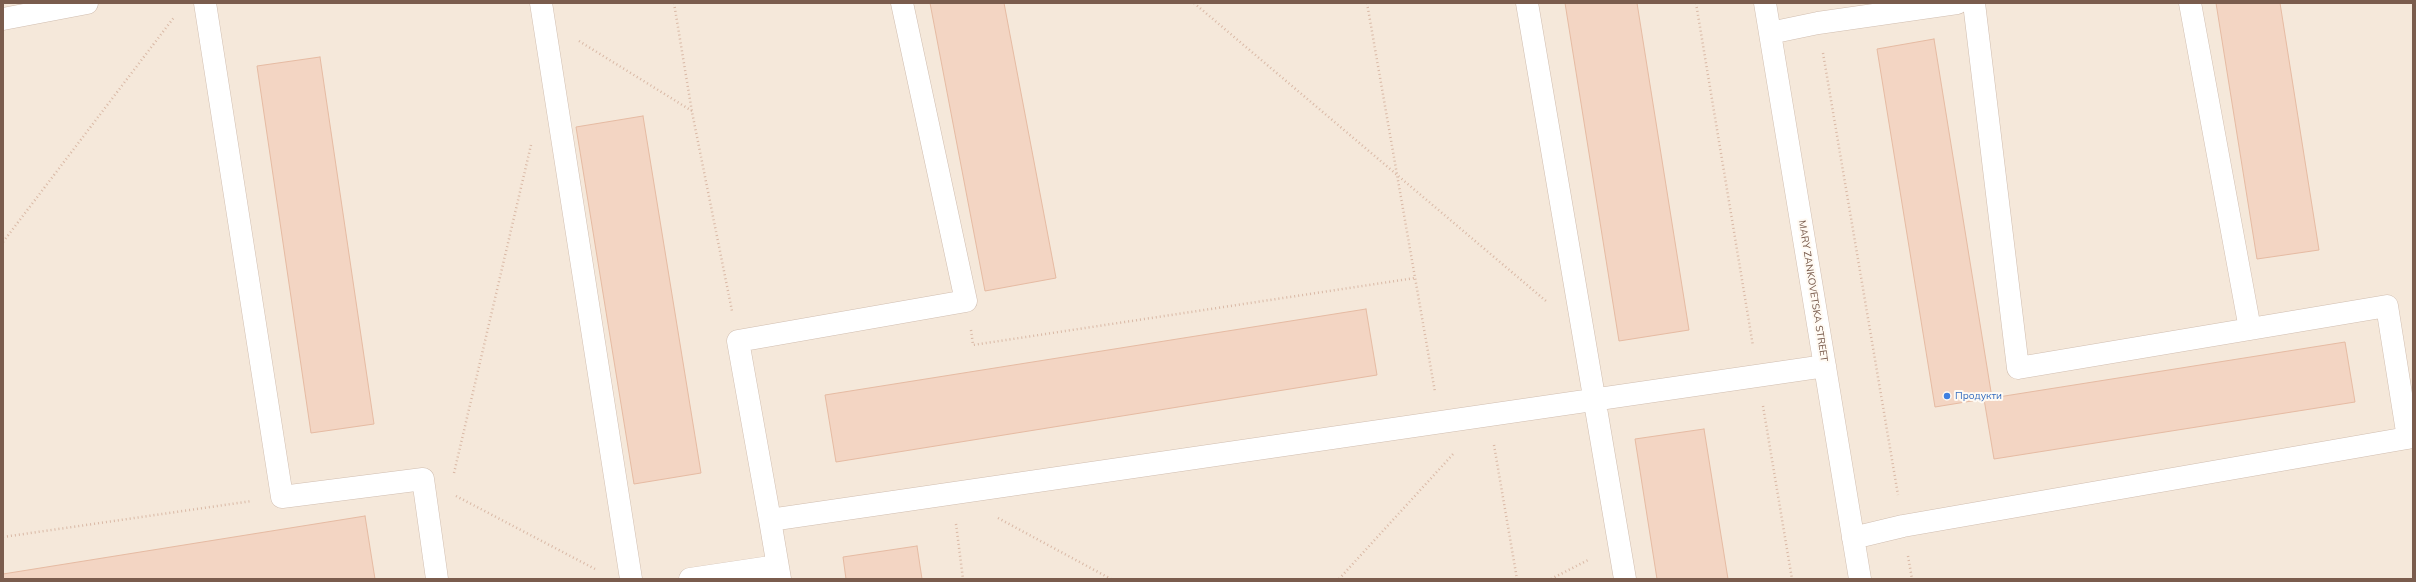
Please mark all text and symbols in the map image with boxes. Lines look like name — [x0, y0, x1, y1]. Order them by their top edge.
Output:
street label: MARY ZANKOVETSKA STREET — [1796, 219, 1830, 363]
place label: Продукти — [1955, 390, 2002, 402]
marker: Продукти — [1942, 391, 1952, 401]

